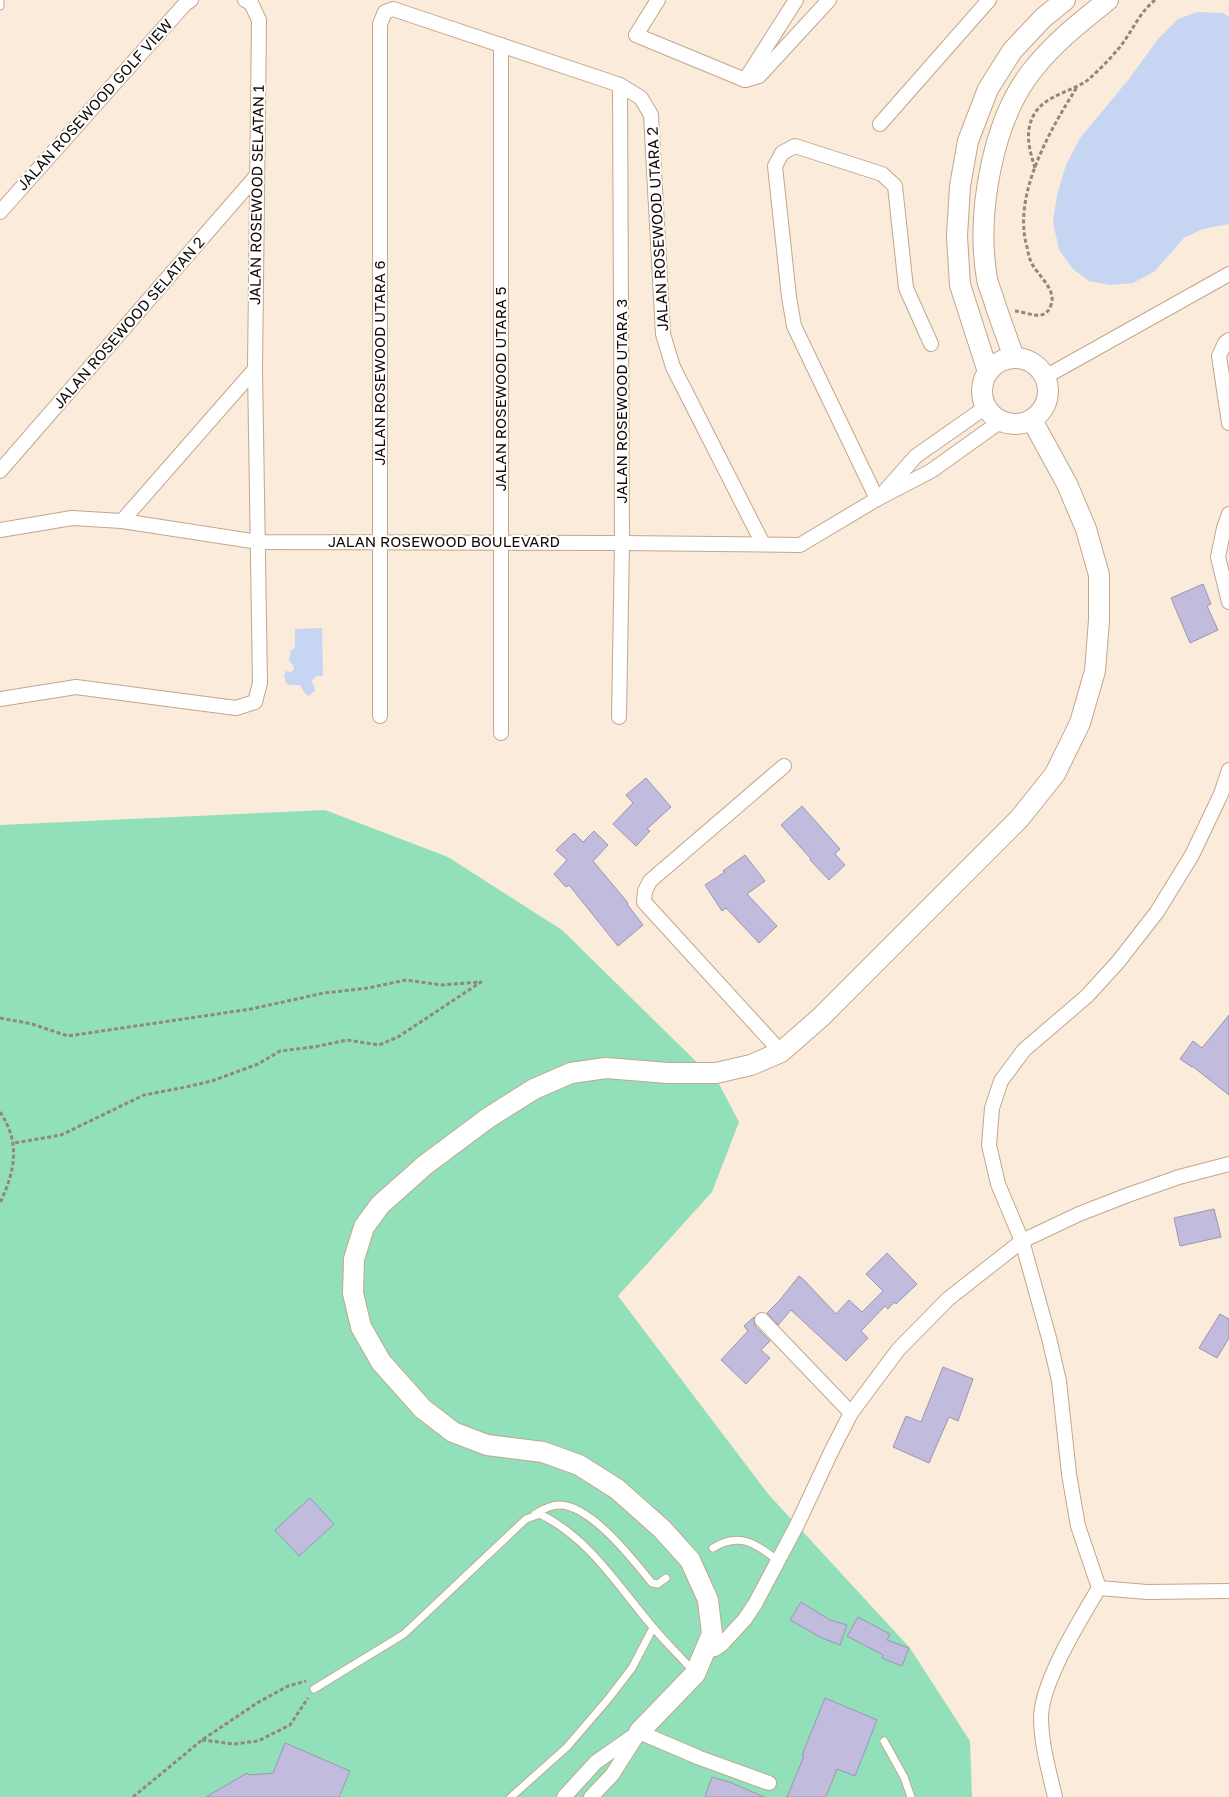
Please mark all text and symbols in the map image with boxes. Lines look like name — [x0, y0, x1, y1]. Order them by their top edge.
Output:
street label: JALAN ROSEWOOD GOLF VIEW — [13, 15, 176, 194]
street label: JALAN ROSEWOOD SELATAN 1 — [245, 85, 267, 305]
street label: JALAN ROSEWOOD UTARA 2 — [643, 126, 671, 332]
street label: JALAN ROSEWOOD SELATAN 2 — [49, 233, 208, 412]
street label: JALAN ROSEWOOD UTARA 6 — [370, 260, 388, 466]
street label: JALAN ROSEWOOD UTARA 5 — [491, 287, 509, 491]
street label: JALAN ROSEWOOD UTARA 3 — [612, 299, 630, 503]
street label: JALAN ROSEWOOD BOULEVARD — [328, 532, 560, 550]

